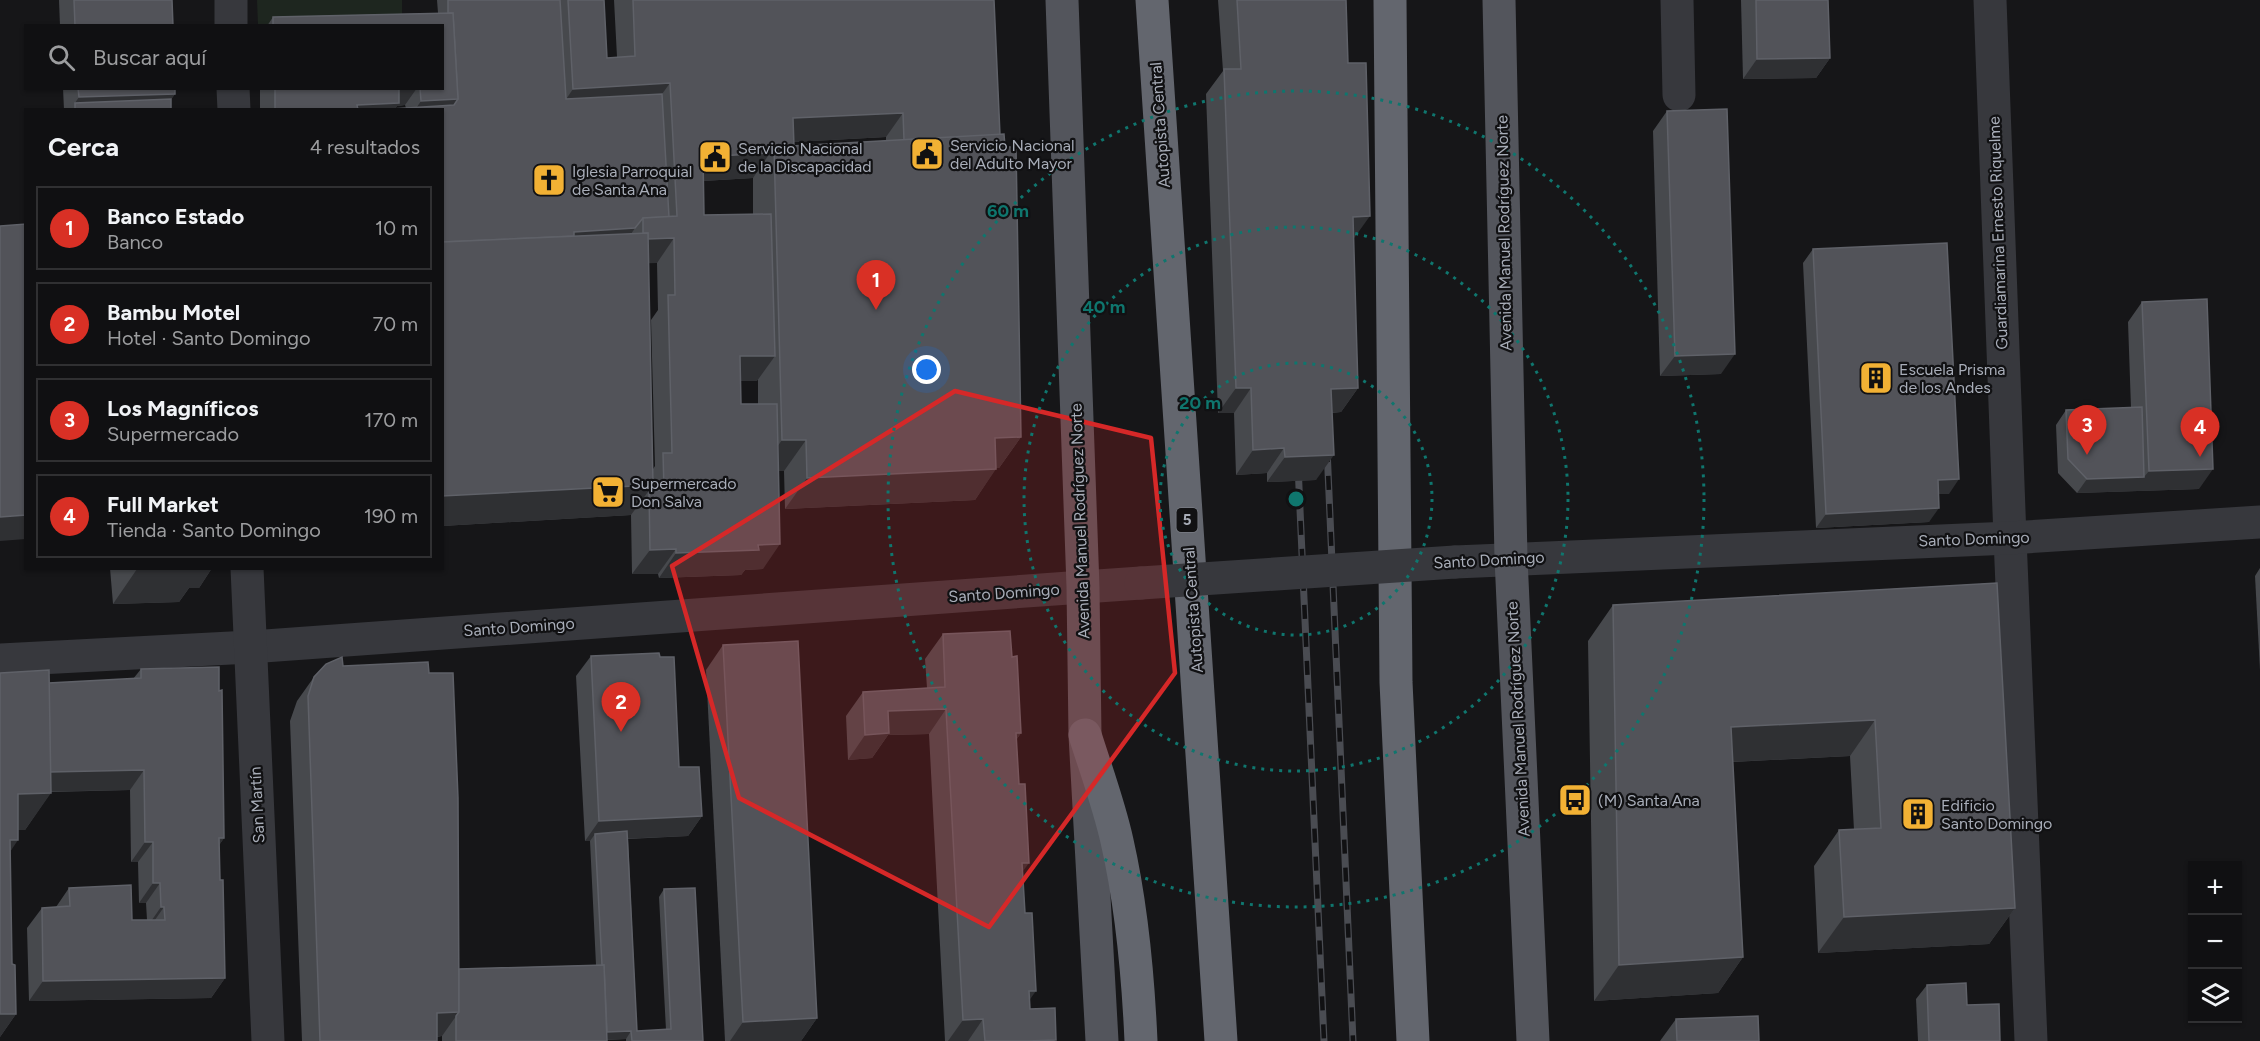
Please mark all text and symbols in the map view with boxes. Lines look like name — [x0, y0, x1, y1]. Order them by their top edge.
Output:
search box — [24, 24, 444, 90]
icon: search — [45, 41, 78, 74]
text: Buscar aquí — [93, 44, 206, 71]
street label: Autopista Central — [1146, 61, 1174, 189]
street label: Avenida Manuel Rodríguez Norte — [1492, 115, 1516, 351]
street label: Guardiamarina Ernesto Riquelme — [1984, 116, 2012, 350]
text: Cerca — [48, 131, 119, 163]
text: 4 resultados — [310, 135, 420, 159]
public building icon: Servicio Nacional del Adulto Mayor — [909, 136, 945, 172]
place label: Servicio Nacional del Adulto Mayor — [950, 136, 1074, 173]
public building icon: Servicio Nacional de la Discapacidad — [697, 139, 733, 175]
place label: Servicio Nacional de la Discapacidad — [738, 139, 872, 176]
church icon: Iglesia Parroquial de Santa Ana — [531, 162, 567, 198]
place label: Iglesia Parroquial de Santa Ana — [572, 162, 692, 199]
text: 60 m — [987, 200, 1029, 222]
text: Banco Estado — [107, 203, 244, 230]
text: 1 — [65, 216, 74, 240]
text: 10 m — [375, 216, 418, 240]
text: Banco — [107, 230, 163, 254]
pin: 1 — [856, 260, 896, 310]
text: 40 m — [1082, 296, 1126, 318]
text: Bambu Motel — [107, 299, 240, 326]
text: 2 — [64, 312, 75, 336]
text: 70 m — [372, 312, 418, 336]
text: Hotel · Santo Domingo — [107, 326, 311, 350]
your location — [912, 355, 941, 384]
building icon: Escuela Prisma de los Andes — [1858, 360, 1894, 396]
place label: Escuela Prisma de los Andes — [1899, 360, 2005, 397]
text: 20 m — [1179, 392, 1221, 414]
text: Los Magníficos — [107, 395, 259, 422]
street label: Avenida Manuel Rodríguez Norte — [1066, 403, 1094, 639]
pin: 3 — [2068, 406, 2106, 455]
text: 3 — [64, 408, 75, 432]
text: 170 m — [364, 408, 418, 432]
pin: 4 — [2180, 408, 2220, 457]
text: Supermercado — [107, 422, 239, 446]
supermarket icon: Supermercado Don Salva — [590, 474, 626, 510]
place label: Supermercado Don Salva — [631, 474, 737, 511]
centre of rings — [1286, 489, 1306, 509]
text: Full Market — [107, 491, 219, 518]
text: 4 — [63, 504, 76, 528]
text: 190 m — [364, 504, 418, 528]
road number: 5 — [1176, 508, 1198, 532]
text: Tienda · Santo Domingo — [107, 518, 321, 542]
street label: Santo Domingo — [1918, 528, 2030, 550]
street label: Autopista Central — [1179, 546, 1207, 674]
street label: Santo Domingo — [1433, 548, 1545, 572]
street label: Santo Domingo — [948, 580, 1060, 606]
street label: Avenida Manuel Rodríguez Norte — [1502, 600, 1534, 837]
street label: Santo Domingo — [463, 614, 575, 640]
pin: 2 — [602, 682, 640, 732]
street label: San Martín — [246, 766, 268, 844]
bus stop icon: (M) Santa Ana — [1557, 782, 1593, 818]
place label: (M) Santa Ana — [1598, 791, 1700, 810]
building icon: Edificio Santo Domingo — [1900, 796, 1936, 832]
place label: Edificio Santo Domingo — [1941, 796, 2052, 833]
map controls — [2188, 861, 2242, 1023]
button: + — [2188, 861, 2242, 915]
button: − — [2188, 915, 2242, 969]
button: layers — [2188, 969, 2242, 1023]

